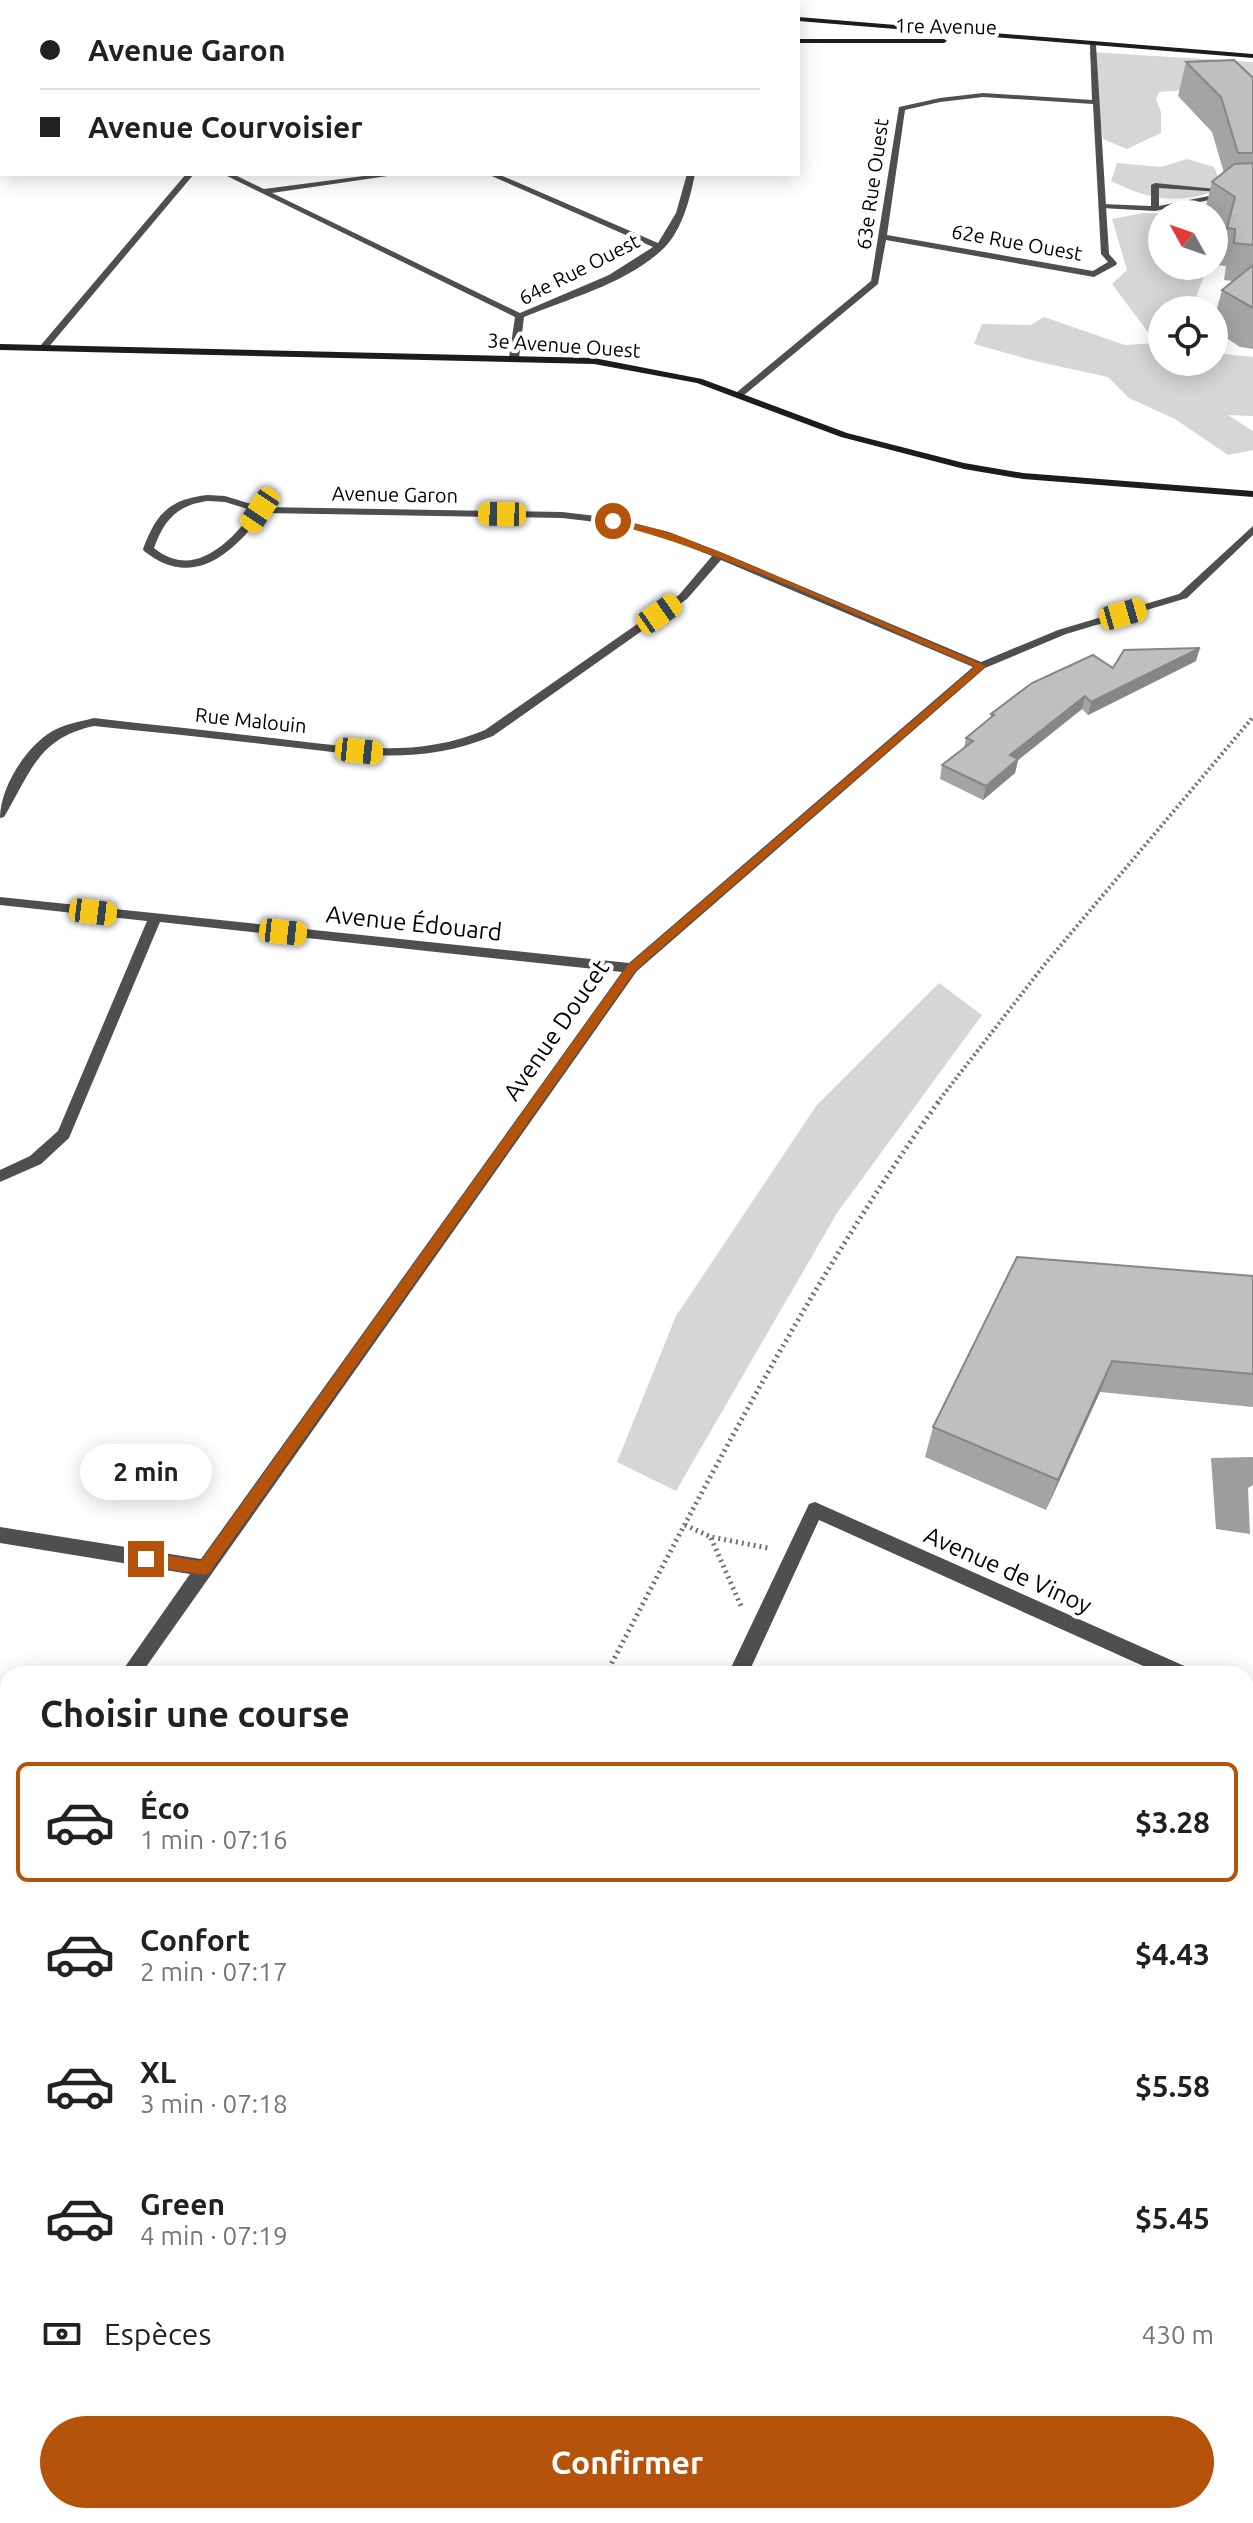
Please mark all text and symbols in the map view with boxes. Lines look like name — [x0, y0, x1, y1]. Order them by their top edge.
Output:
street label: 1re Avenue — [895, 14, 997, 38]
text: Avenue Garon — [88, 33, 285, 67]
text: Avenue Courvoisier — [88, 110, 363, 144]
street label: 63e Rue Ouest — [851, 117, 893, 251]
north arrow — [1148, 200, 1228, 280]
map controls — [1148, 200, 1228, 376]
street label: 62e Rue Ouest — [950, 219, 1084, 265]
street label: 64e Rue Ouest — [515, 229, 643, 309]
button: locate — [1148, 296, 1228, 376]
street label: 3e Avenue Ouest — [487, 328, 641, 362]
street label: Avenue Garon — [332, 481, 458, 507]
car — [237, 483, 283, 537]
car — [478, 502, 526, 526]
route start — [595, 503, 631, 539]
car — [632, 590, 686, 638]
car — [1097, 596, 1149, 632]
street label: Rue Malouin — [194, 703, 308, 737]
car — [334, 737, 384, 765]
car — [68, 897, 118, 927]
street label: Avenue Édouard — [325, 899, 503, 946]
car — [258, 918, 308, 946]
street label: Avenue Doucet — [498, 954, 615, 1105]
callout: 2 min — [80, 1443, 212, 1499]
text: 2 min — [113, 1457, 179, 1486]
street label: Avenue de Vinoy — [920, 1521, 1096, 1619]
route end — [128, 1541, 164, 1577]
text: Choisir une course — [40, 1693, 350, 1734]
icon: car — [44, 1786, 116, 1858]
text: Éco — [140, 1791, 190, 1825]
text: $3.28 — [1135, 1805, 1210, 1839]
text: 1 min · 07:16 — [140, 1825, 288, 1854]
icon: car — [44, 1918, 116, 1990]
text: Confort — [140, 1923, 250, 1957]
text: $4.43 — [1135, 1937, 1210, 1971]
text: 2 min · 07:17 — [140, 1957, 288, 1986]
icon: car — [44, 2050, 116, 2122]
text: XL — [140, 2055, 176, 2089]
text: $5.58 — [1135, 2069, 1210, 2103]
text: 3 min · 07:18 — [140, 2089, 288, 2118]
icon: car — [44, 2182, 116, 2254]
text: Green — [140, 2187, 225, 2221]
text: $5.45 — [1135, 2201, 1210, 2235]
text: 4 min · 07:19 — [140, 2221, 288, 2250]
icon: cash — [40, 2312, 84, 2356]
text: Espèces — [104, 2317, 211, 2351]
text: 430 m — [1142, 2320, 1214, 2349]
button: Confirmer — [40, 2416, 1214, 2508]

